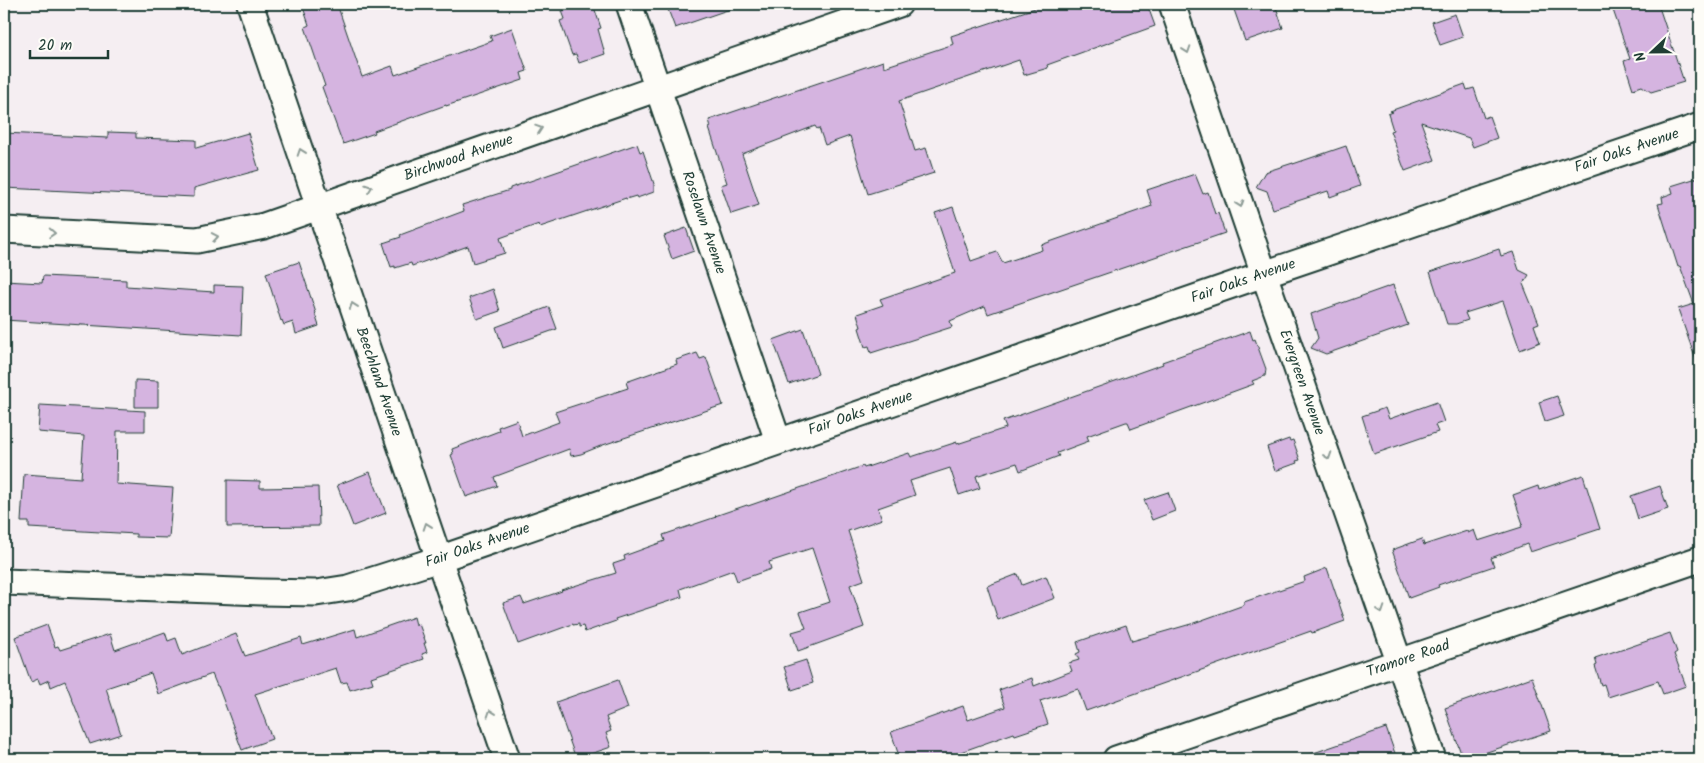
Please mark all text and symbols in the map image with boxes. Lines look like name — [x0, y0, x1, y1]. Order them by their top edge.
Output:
scale bar — [30, 28, 108, 60]
north arrow — [1626, 28, 1676, 78]
text: 20 m — [38, 34, 72, 58]
one-way arrow — [1182, 45, 1192, 54]
text: N — [1629, 48, 1653, 65]
street label: Fair Oaks Avenue — [1571, 122, 1683, 180]
one-way arrow — [534, 125, 543, 135]
street label: Birchwood Avenue — [401, 128, 517, 188]
one-way arrow — [296, 148, 306, 157]
street label: Roselawn Avenue — [675, 168, 732, 278]
one-way arrow — [364, 184, 373, 194]
one-way arrow — [1234, 199, 1244, 207]
one-way arrow — [49, 227, 57, 238]
one-way arrow — [210, 232, 219, 242]
street label: Fair Oaks Avenue — [1188, 252, 1299, 310]
one-way arrow — [349, 302, 359, 311]
street label: Beechland Avenue — [349, 324, 408, 440]
street label: Evergreen Avenue — [1272, 326, 1331, 439]
street label: Fair Oaks Avenue — [805, 384, 916, 443]
one-way arrow — [1322, 452, 1332, 460]
street label: Fair Oaks Avenue — [422, 516, 533, 575]
one-way arrow — [423, 522, 433, 531]
one-way arrow — [1375, 605, 1385, 614]
street label: Tramore Road — [1363, 633, 1454, 684]
one-way arrow — [487, 709, 497, 718]

